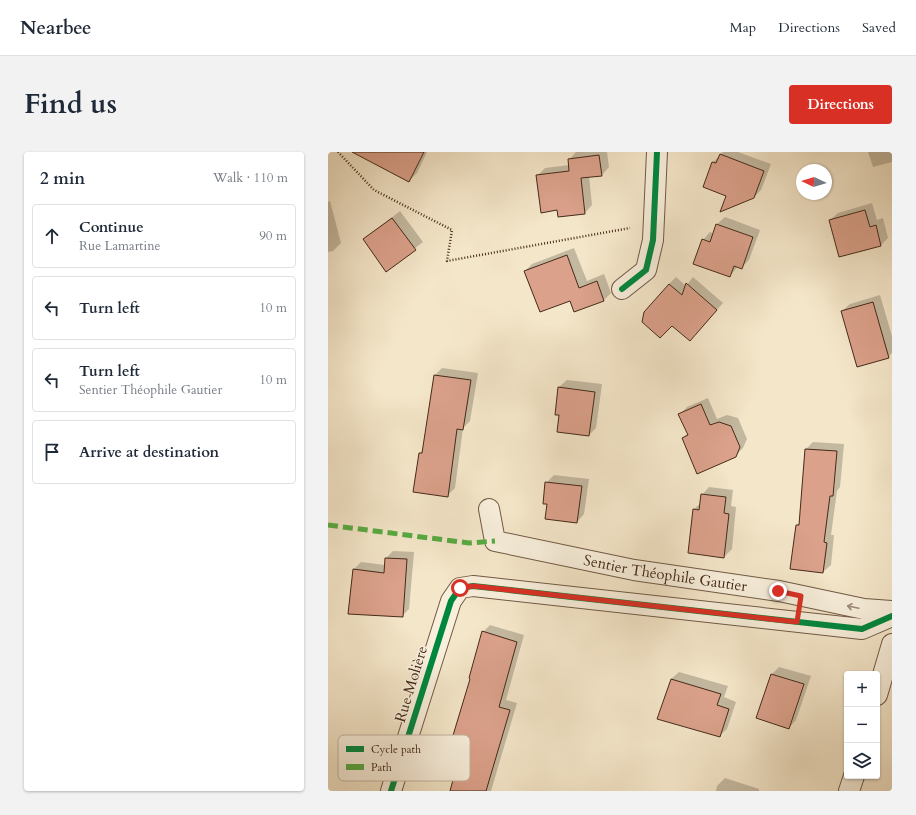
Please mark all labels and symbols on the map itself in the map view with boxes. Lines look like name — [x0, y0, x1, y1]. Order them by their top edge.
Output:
north arrow — [796, 164, 832, 200]
street label: Sentier Théophile Gautier — [582, 550, 749, 596]
route start — [451, 579, 469, 597]
route end — [769, 582, 787, 600]
one-way arrow — [847, 602, 860, 610]
street label: Rue Molière — [390, 643, 432, 725]
legend — [338, 735, 470, 781]
text: Cycle path — [371, 742, 421, 757]
text: Path — [371, 760, 392, 775]

